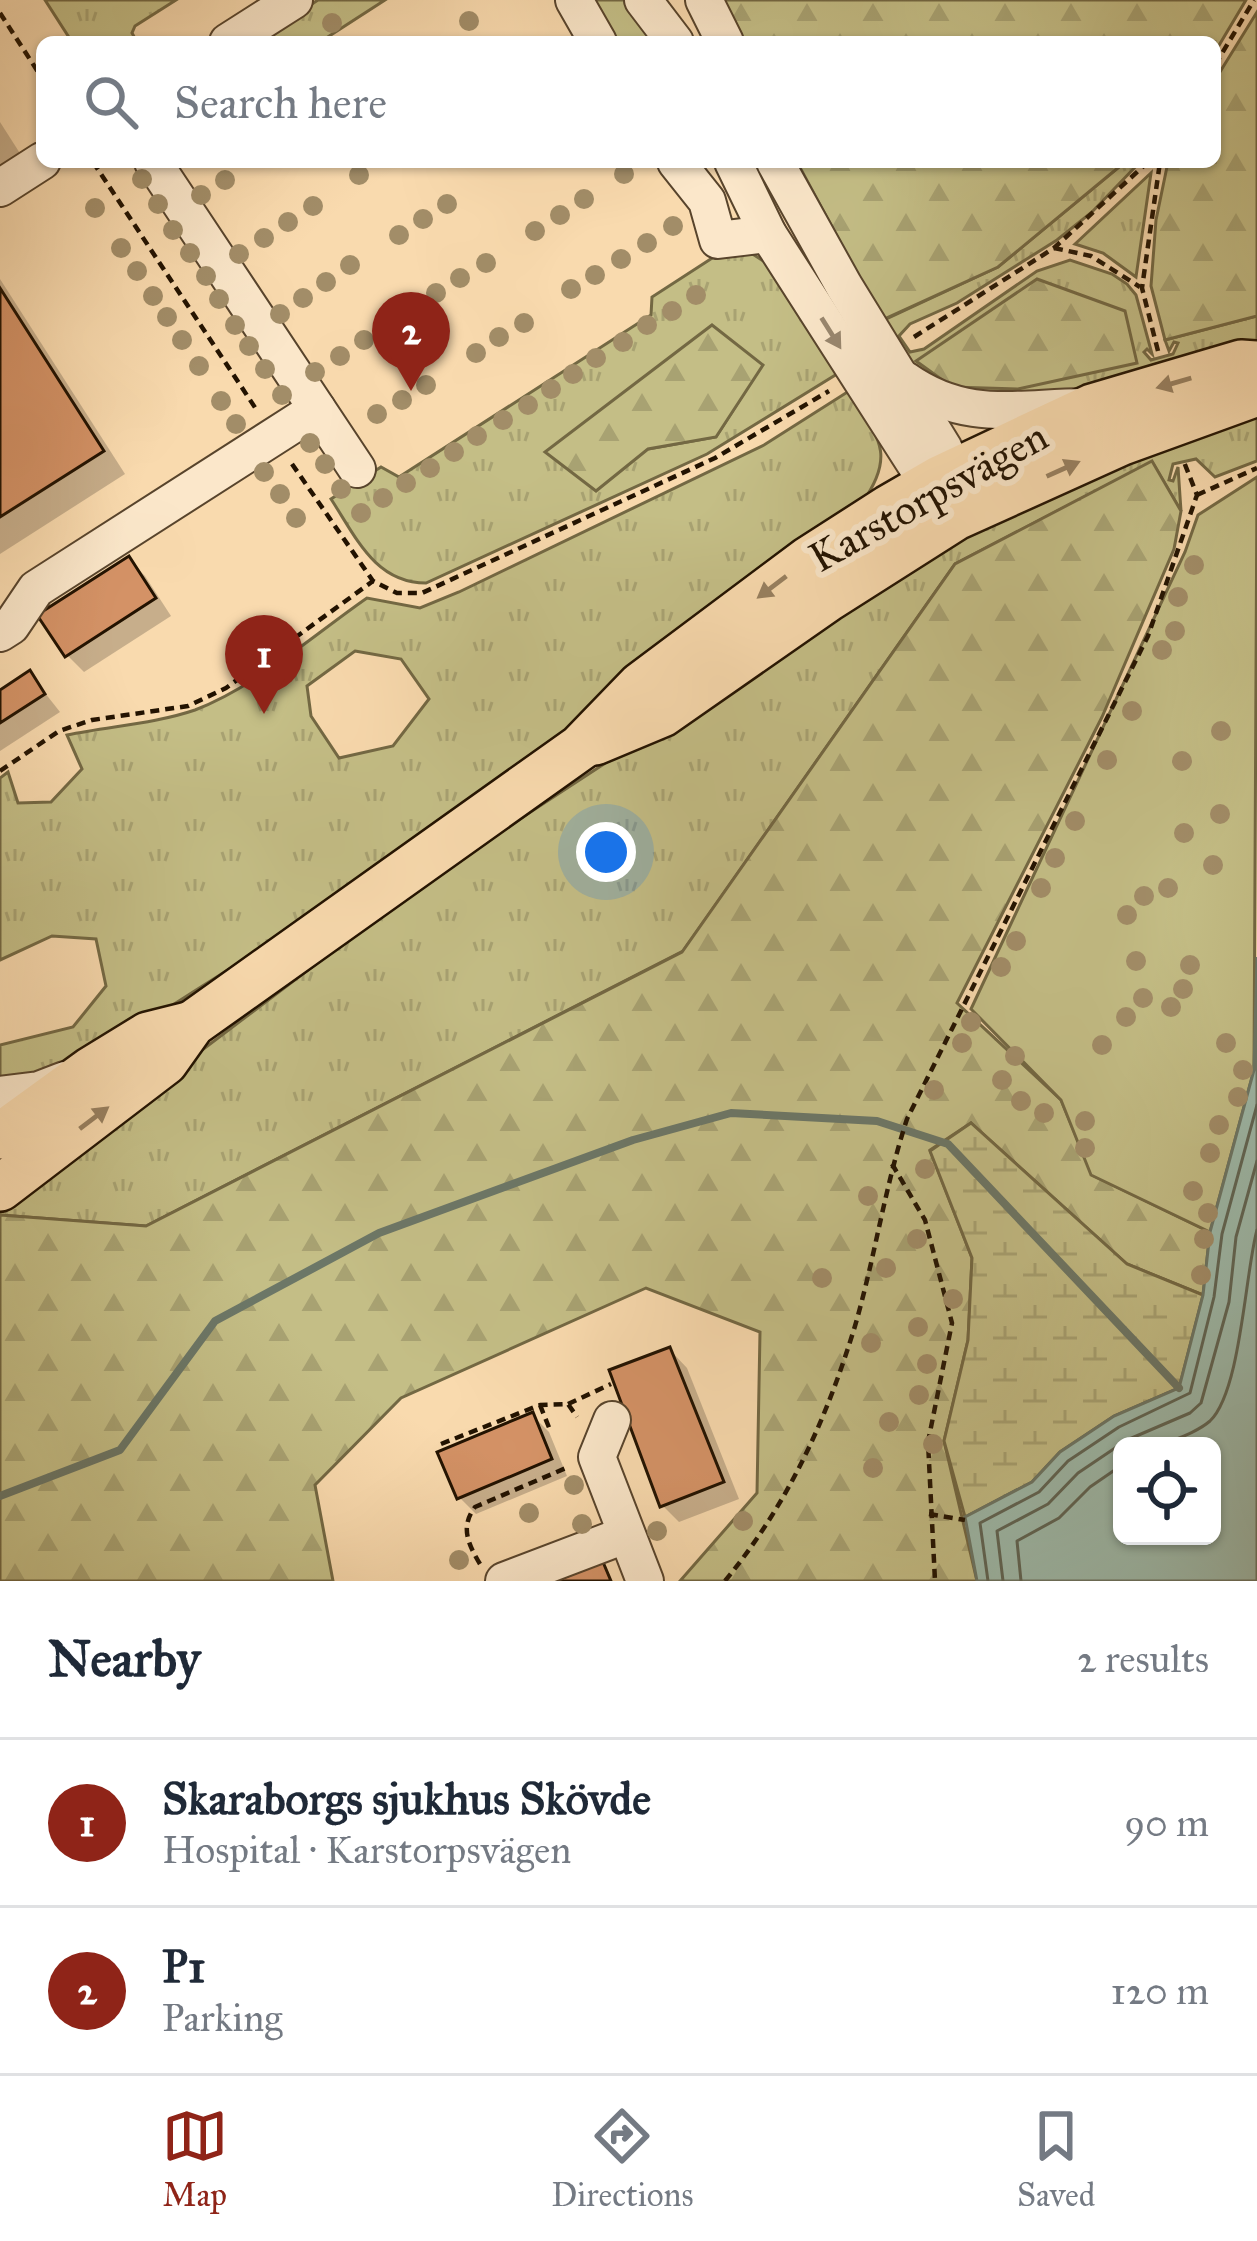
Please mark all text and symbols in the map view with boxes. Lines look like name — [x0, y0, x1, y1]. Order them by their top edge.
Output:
search box — [36, 36, 1221, 168]
icon: search — [78, 69, 144, 135]
text: Search here — [174, 75, 387, 130]
pin: 2 — [372, 292, 450, 391]
one-way arrow — [820, 317, 842, 349]
one-way arrow — [1155, 375, 1192, 393]
street label: Karstorpsvägen — [800, 410, 1057, 584]
one-way arrow — [1045, 459, 1080, 479]
one-way arrow — [756, 575, 788, 599]
pin: 1 — [225, 615, 303, 714]
your location — [576, 822, 636, 882]
one-way arrow — [78, 1106, 109, 1130]
map controls — [1113, 1437, 1221, 1545]
button: locate — [1113, 1437, 1221, 1545]
text: Nearby — [48, 1628, 200, 1690]
text: 2 results — [1077, 1635, 1209, 1683]
text: Skaraborgs sjukhus Skövde — [162, 1771, 651, 1826]
text: 1 — [79, 1799, 95, 1847]
text: 90 m — [1124, 1799, 1209, 1847]
text: Hospital · Karstorpsvägen — [162, 1826, 571, 1874]
text: P1 — [162, 1939, 206, 1994]
text: 2 — [77, 1967, 97, 2015]
text: 120 m — [1110, 1967, 1209, 2015]
text: Parking — [162, 1994, 283, 2042]
tab: Map — [162, 2103, 228, 2215]
tab: Directions — [551, 2103, 693, 2215]
tab: Saved — [1017, 2103, 1095, 2215]

